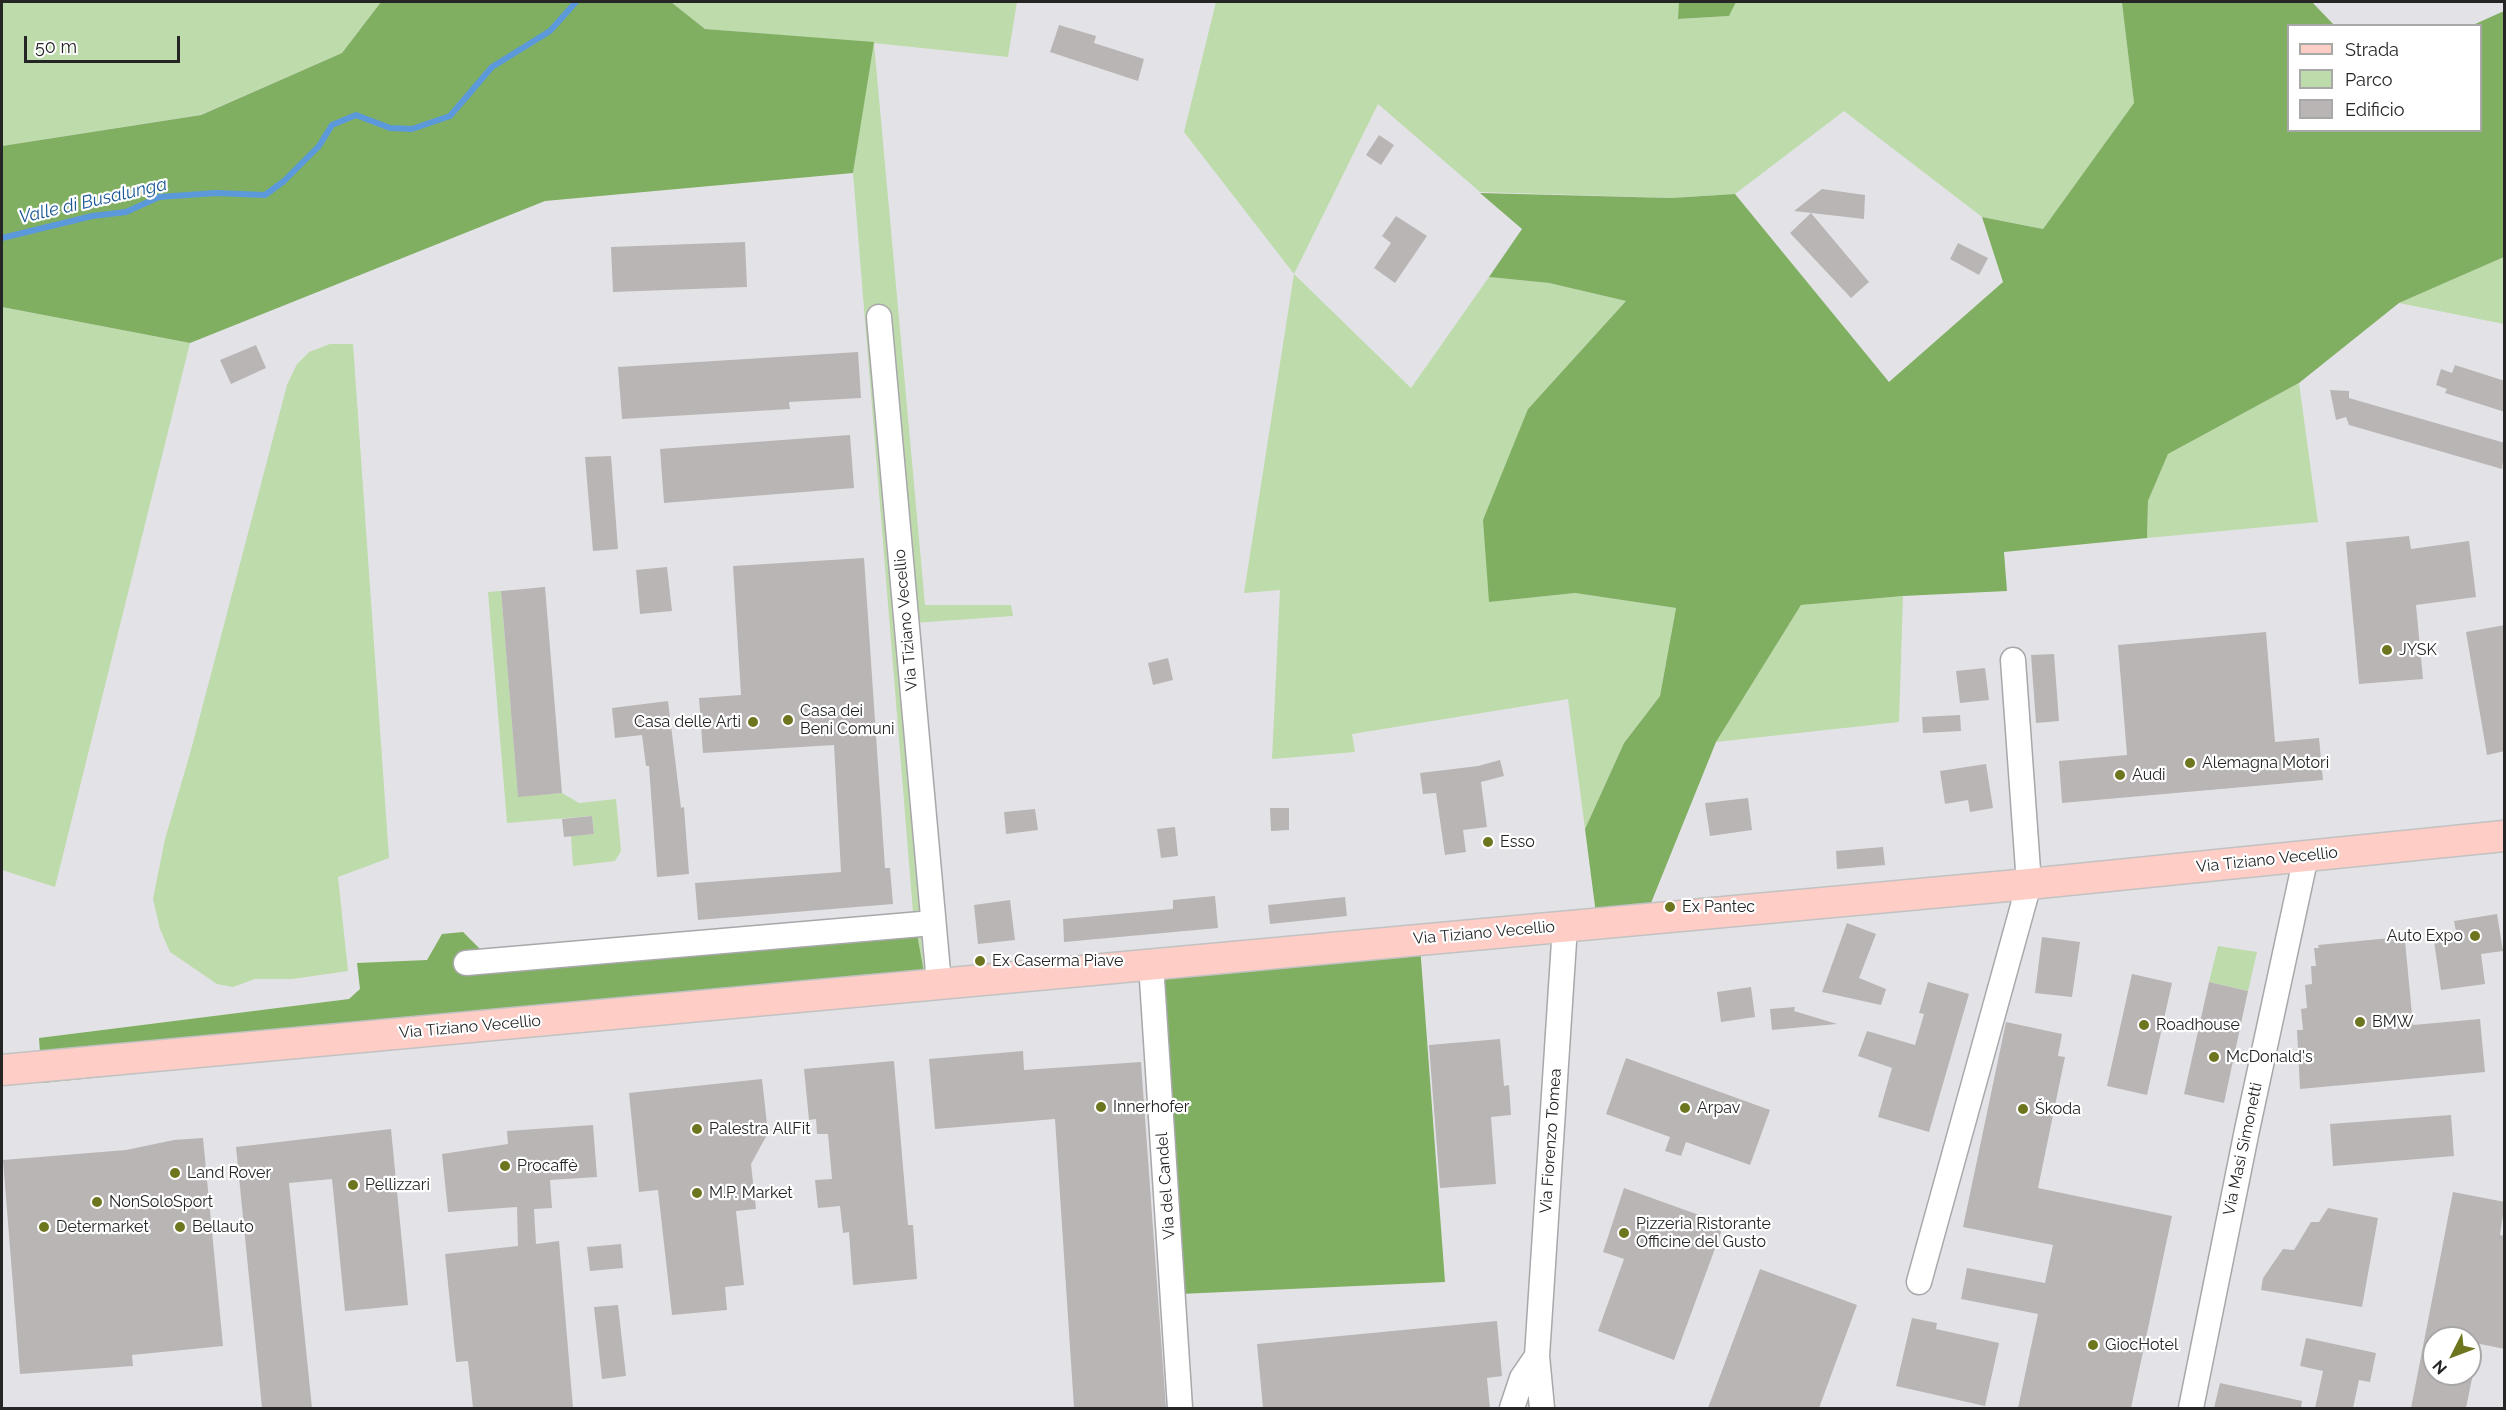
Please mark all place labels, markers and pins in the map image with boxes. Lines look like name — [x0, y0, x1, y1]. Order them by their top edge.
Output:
place label: JYSK — [2399, 640, 2437, 660]
marker: JYSK — [2380, 643, 2394, 657]
place label: Casa dei Beni Comuni — [800, 701, 894, 739]
place label: Casa delle Arti — [634, 712, 741, 732]
marker: Casa dei Beni Comuni — [781, 713, 795, 727]
marker: Casa delle Arti — [746, 715, 760, 729]
place label: Alemagna Motori — [2202, 753, 2329, 773]
marker: Alemagna Motori — [2183, 756, 2197, 770]
place label: Audi — [2132, 765, 2166, 785]
marker: Audi — [2113, 768, 2127, 782]
place label: Esso — [1500, 832, 1535, 852]
marker: Esso — [1481, 835, 1495, 849]
place label: Ex Pantec — [1682, 897, 1755, 917]
marker: Ex Pantec — [1663, 900, 1677, 914]
place label: Auto Expo — [2387, 926, 2463, 946]
marker: Auto Expo — [2468, 929, 2482, 943]
place label: Ex Caserma Piave — [992, 951, 1123, 971]
marker: Ex Caserma Piave — [973, 954, 987, 968]
place label: BMW — [2372, 1012, 2413, 1032]
place label: Roadhouse — [2156, 1015, 2240, 1035]
marker: BMW — [2353, 1015, 2367, 1029]
marker: Roadhouse — [2137, 1018, 2151, 1032]
place label: McDonald's — [2226, 1047, 2313, 1067]
marker: McDonald's — [2207, 1050, 2221, 1064]
place label: Innerhofer — [1113, 1097, 1189, 1117]
place label: Arpav — [1697, 1098, 1740, 1118]
place label: Škoda — [2035, 1099, 2081, 1119]
marker: Innerhofer — [1094, 1100, 1108, 1114]
marker: Arpav — [1678, 1101, 1692, 1115]
marker: Škoda — [2016, 1102, 2030, 1116]
place label: Palestra AllFit — [709, 1119, 811, 1139]
marker: Palestra AllFit — [690, 1122, 704, 1136]
place label: Procaffè — [517, 1156, 578, 1176]
marker: Procaffè — [498, 1159, 512, 1173]
place label: Land Rover — [187, 1163, 271, 1183]
marker: Land Rover — [168, 1166, 182, 1180]
place label: Pellizzari — [365, 1175, 430, 1195]
marker: Pellizzari — [346, 1178, 360, 1192]
place label: M.P. Market — [709, 1183, 793, 1203]
marker: M.P. Market — [690, 1186, 704, 1200]
place label: NonSoloSport — [109, 1192, 213, 1212]
marker: NonSoloSport — [90, 1195, 104, 1209]
place label: Pizzeria Ristorante Officine del Gusto — [1636, 1214, 1771, 1252]
place label: Determarket — [56, 1217, 149, 1237]
place label: Bellauto — [192, 1217, 254, 1237]
marker: Determarket — [37, 1220, 51, 1234]
marker: Bellauto — [173, 1220, 187, 1234]
marker: Pizzeria Ristorante Officine del Gusto — [1617, 1226, 1631, 1240]
place label: GiocHotel — [2105, 1335, 2178, 1355]
marker: GiocHotel — [2086, 1338, 2100, 1352]

